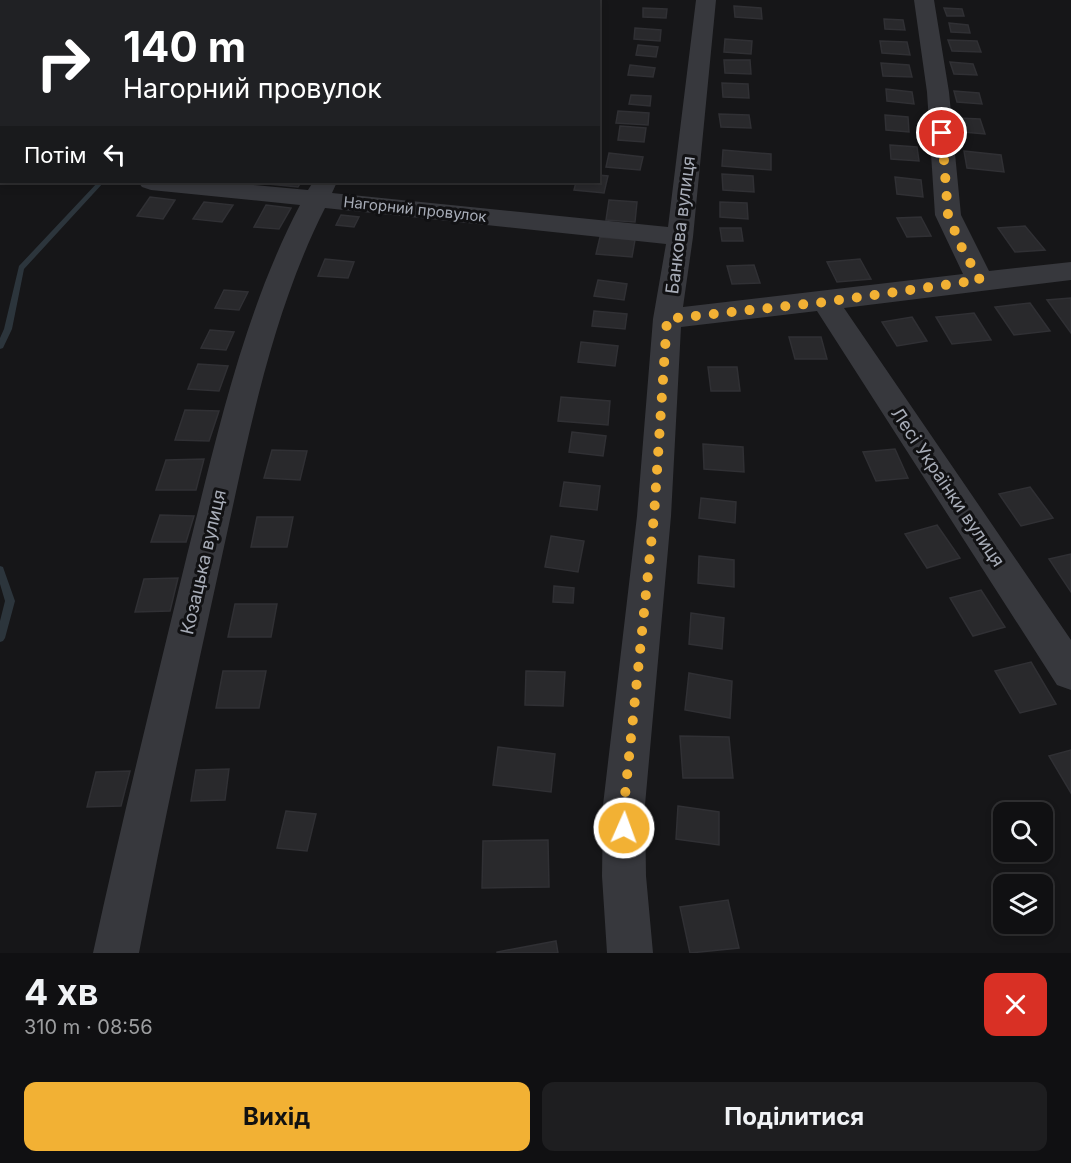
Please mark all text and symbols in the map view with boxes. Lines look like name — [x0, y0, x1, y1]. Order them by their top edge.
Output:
text: 140 m — [123, 21, 246, 72]
icon: right — [24, 24, 102, 102]
text: Нагорний провулок — [123, 72, 382, 105]
pin — [916, 107, 967, 158]
icon: arrive — [925, 116, 958, 149]
icon: left — [98, 138, 131, 171]
text: Потім — [24, 142, 86, 168]
street label: Банкова вулиця — [661, 155, 699, 295]
street label: Нагорний провулок — [342, 192, 488, 226]
street label: Лесі Українки вулиця — [887, 403, 1009, 571]
street label: Козацька вулиця — [176, 487, 230, 637]
position arrow — [592, 796, 656, 860]
map controls — [993, 802, 1053, 934]
button: search — [993, 802, 1053, 862]
button: layers — [993, 874, 1053, 934]
text: 4 хв — [24, 970, 99, 1014]
button: close — [984, 973, 1047, 1036]
text: 310 m · 08:56 — [24, 1015, 153, 1039]
button: Вихід — [24, 1082, 530, 1151]
button: Поділитися — [542, 1082, 1047, 1151]

